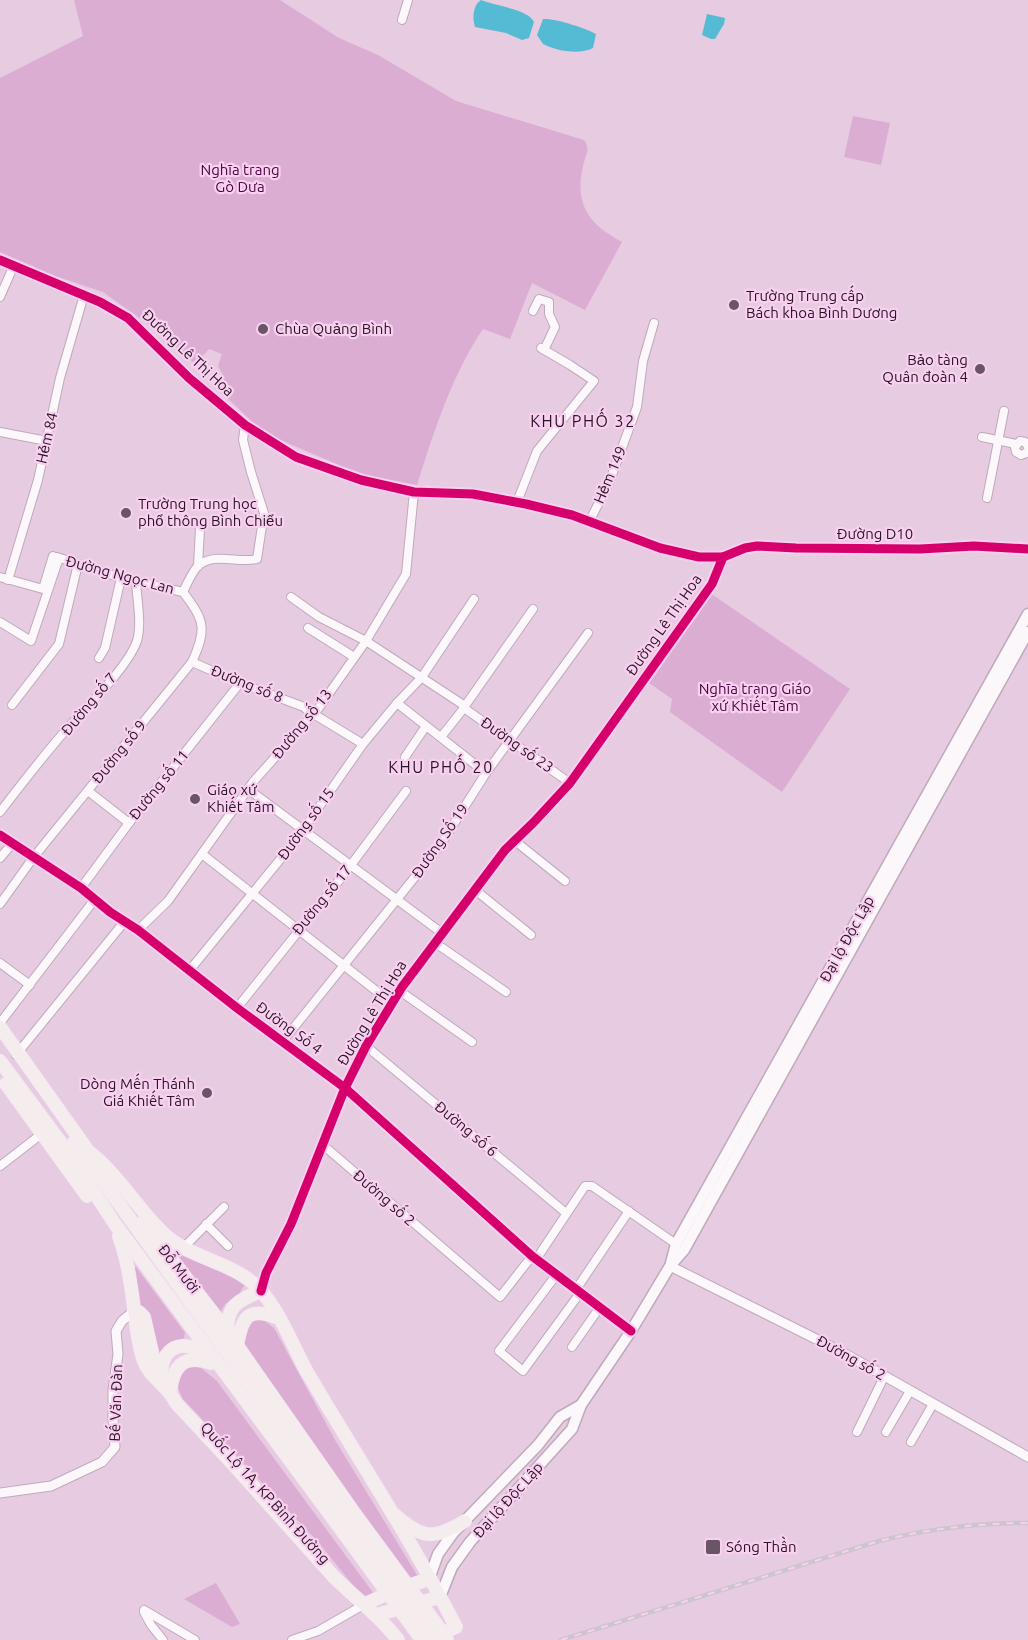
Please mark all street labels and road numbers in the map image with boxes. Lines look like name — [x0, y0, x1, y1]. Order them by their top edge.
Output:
street label: Đường Lê Thị Hoa — [139, 306, 238, 400]
street label: Hẻm 84 — [32, 411, 61, 465]
street label: Hẻm 149 — [590, 444, 629, 506]
street label: Đường D10 — [837, 525, 913, 542]
street label: Đường Ngọc Lan — [64, 552, 176, 597]
street label: Đường Lê Thị Hoa — [622, 571, 705, 678]
street label: Đường số 8 — [209, 660, 286, 706]
street label: Đường số 7 — [56, 668, 120, 738]
street label: Đường số 13 — [267, 684, 335, 762]
street label: Đường số 23 — [478, 712, 558, 776]
street label: Đường số 9 — [87, 716, 149, 787]
street label: Đường số 11 — [124, 745, 192, 823]
street label: Đường số 15 — [272, 783, 337, 863]
street label: Đường Số 19 — [407, 800, 471, 881]
street label: Đường số 17 — [287, 860, 355, 938]
street label: Đại lộ Độc Lập — [816, 893, 877, 985]
street label: Đường Lê Thị Hoa — [334, 957, 410, 1068]
street label: Đường Số 4 — [253, 997, 327, 1057]
street label: Đường số 6 — [432, 1096, 502, 1160]
street label: Đường số 2 — [350, 1165, 420, 1229]
street label: Đỗ Mười — [155, 1240, 205, 1297]
street label: Đường số 2 — [814, 1330, 890, 1383]
street label: Bế Văn Đàn — [104, 1364, 125, 1442]
street label: Quốc Lộ 1A, KP.Bình Đường — [197, 1417, 335, 1567]
street label: Đại lộ Độc Lập — [469, 1458, 546, 1541]

